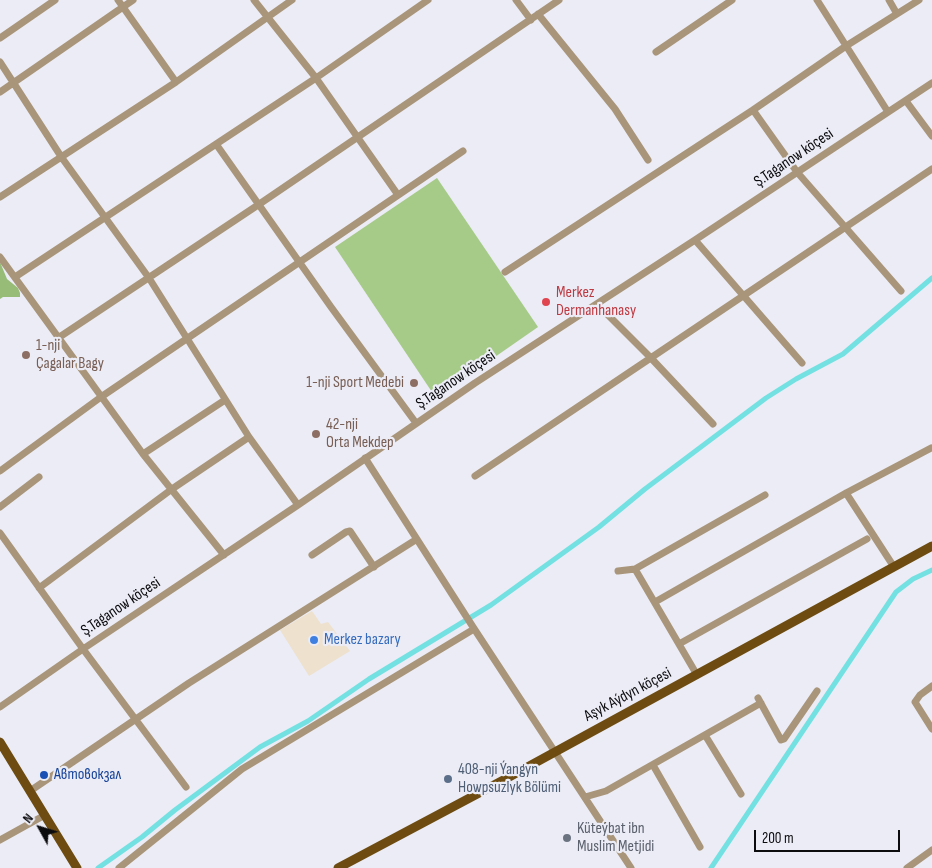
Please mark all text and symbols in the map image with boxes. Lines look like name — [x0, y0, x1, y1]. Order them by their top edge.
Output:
street label: Ş.Taganow köçesi — [751, 124, 837, 192]
place label: Merkez Dermanhanasy — [556, 283, 636, 321]
marker: Merkez Dermanhanasy — [540, 296, 552, 308]
place label: 1-nji Çagalar Bagy — [36, 336, 104, 374]
street label: Ş.Taganow köçesi — [413, 346, 499, 414]
marker: 1-nji Çagalar Bagy — [20, 349, 32, 361]
place label: 1-nji Sport Medebi — [306, 373, 404, 393]
marker: 1-nji Sport Medebi — [408, 377, 420, 389]
place label: 42-nji Orta Mekdep — [326, 415, 394, 453]
marker: 42-nji Orta Mekdep — [310, 428, 322, 440]
street label: Ş.Taganow köçesi — [78, 573, 164, 641]
place label: Merkez bazary — [324, 630, 401, 650]
marker: Merkez bazary — [308, 634, 320, 646]
street label: Aşyk Aýdyn köçesi — [581, 664, 675, 726]
place label: 408-nji Ýangyn Howpsuzlyk Bölümi — [458, 760, 561, 798]
place label: Автовокзал — [54, 765, 121, 785]
marker: Автовокзал — [38, 769, 50, 781]
marker: 408-nji Ýangyn Howpsuzlyk Bölümi — [442, 773, 454, 785]
north arrow — [15, 803, 65, 853]
text: N — [19, 810, 37, 827]
place label: Küteýbat ibn Muslim Metjidi — [577, 819, 654, 857]
scale bar — [757, 820, 903, 852]
text: 200 m — [762, 829, 794, 848]
marker: Küteýbat ibn Muslim Metjidi — [561, 832, 573, 844]

